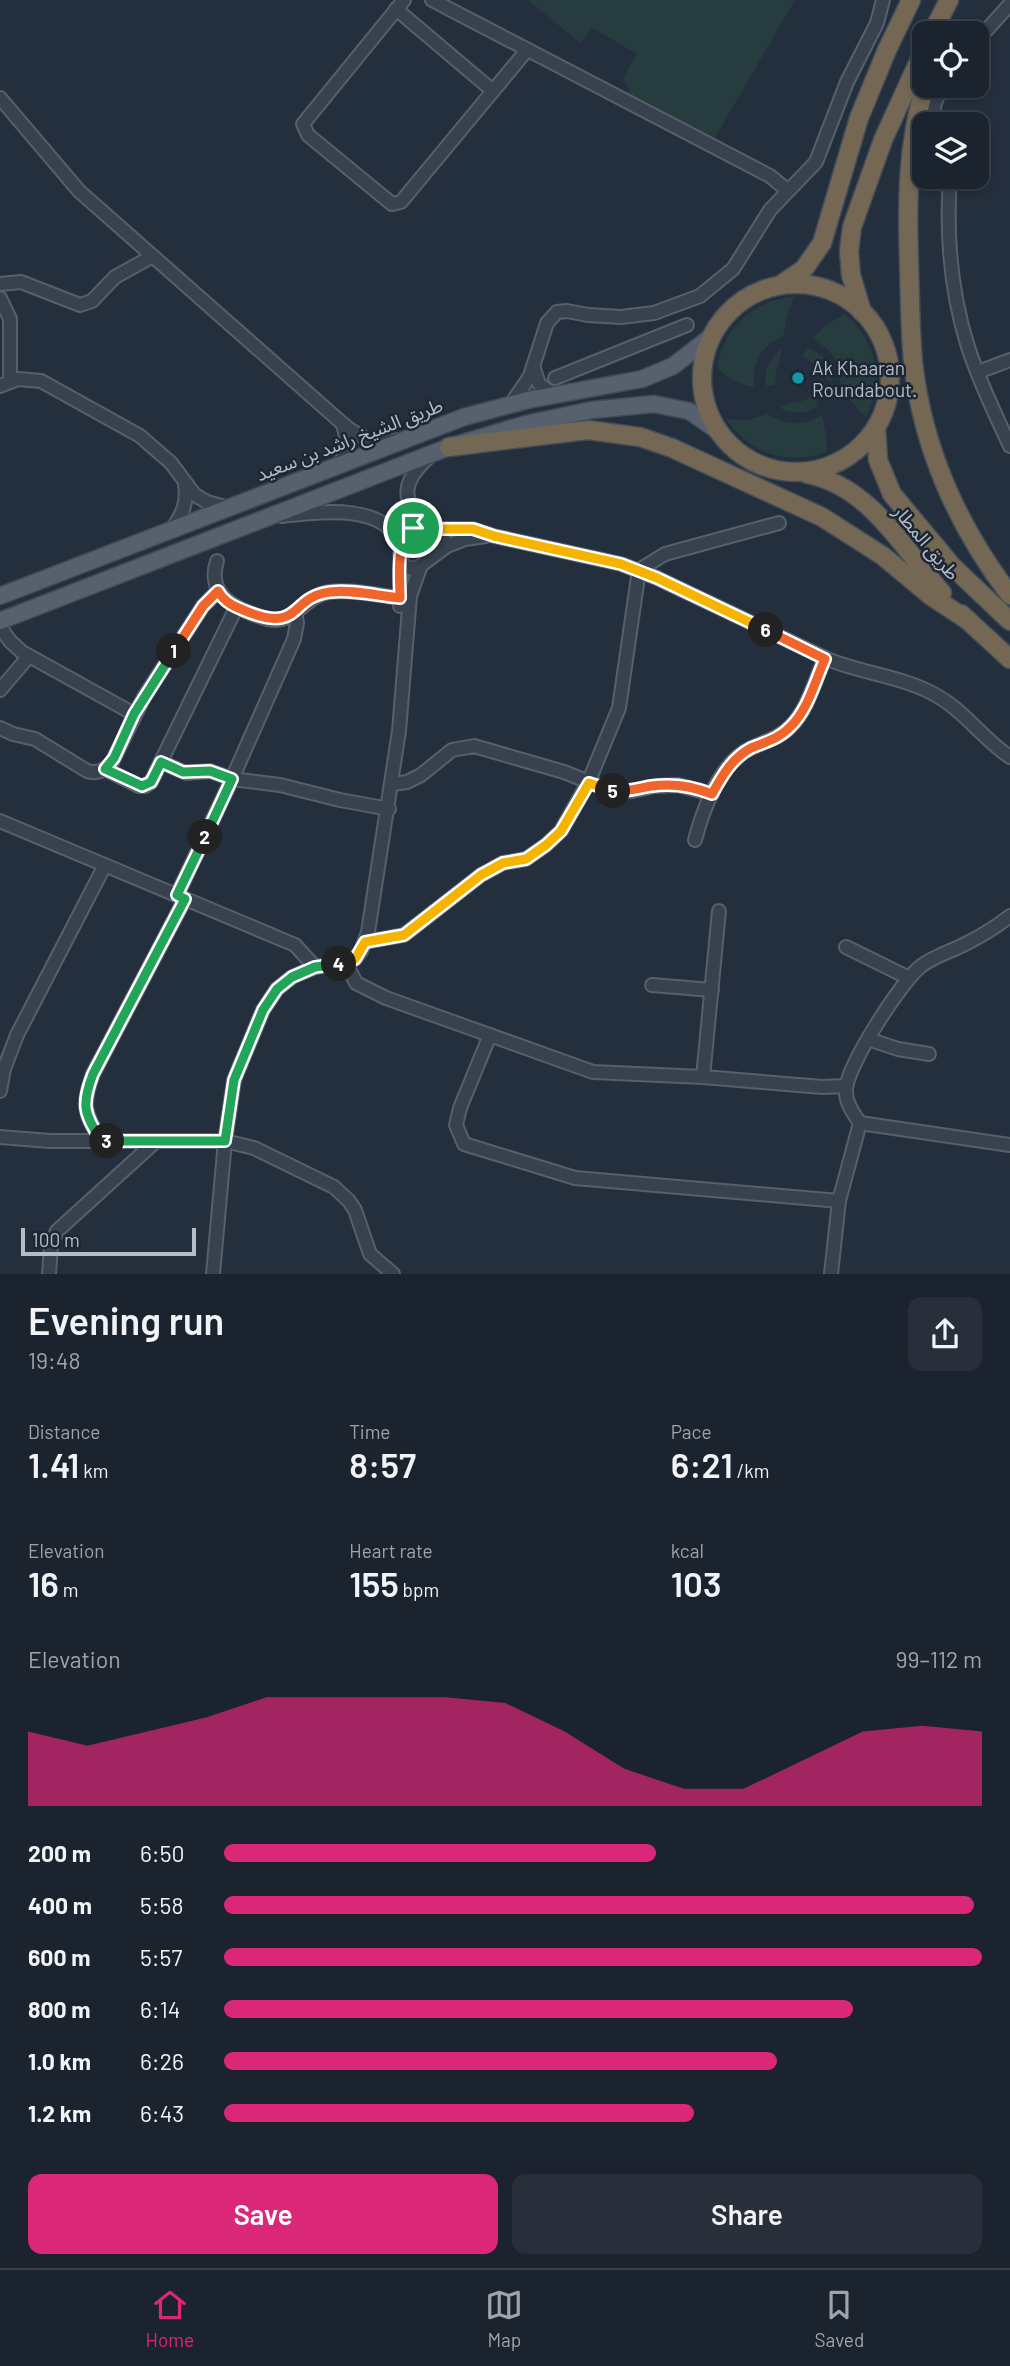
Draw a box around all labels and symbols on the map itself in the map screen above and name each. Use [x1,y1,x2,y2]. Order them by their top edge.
place label: Ak Khaaran Roundabout. [812,356,917,401]
marker: Ak Khaaran Roundabout. [790,370,806,386]
street label: طريق الشيخ راشد بن سعيد [252,393,447,489]
pin [383,498,443,558]
street label: طريق المطار [888,499,965,585]
pin: 6 [748,612,784,648]
pin: 1 [156,634,192,668]
pin: 5 [596,774,630,808]
pin: 2 [188,820,222,854]
pin: 4 [322,946,356,982]
pin: 3 [90,1124,124,1158]
scale bar [21,1225,196,1257]

